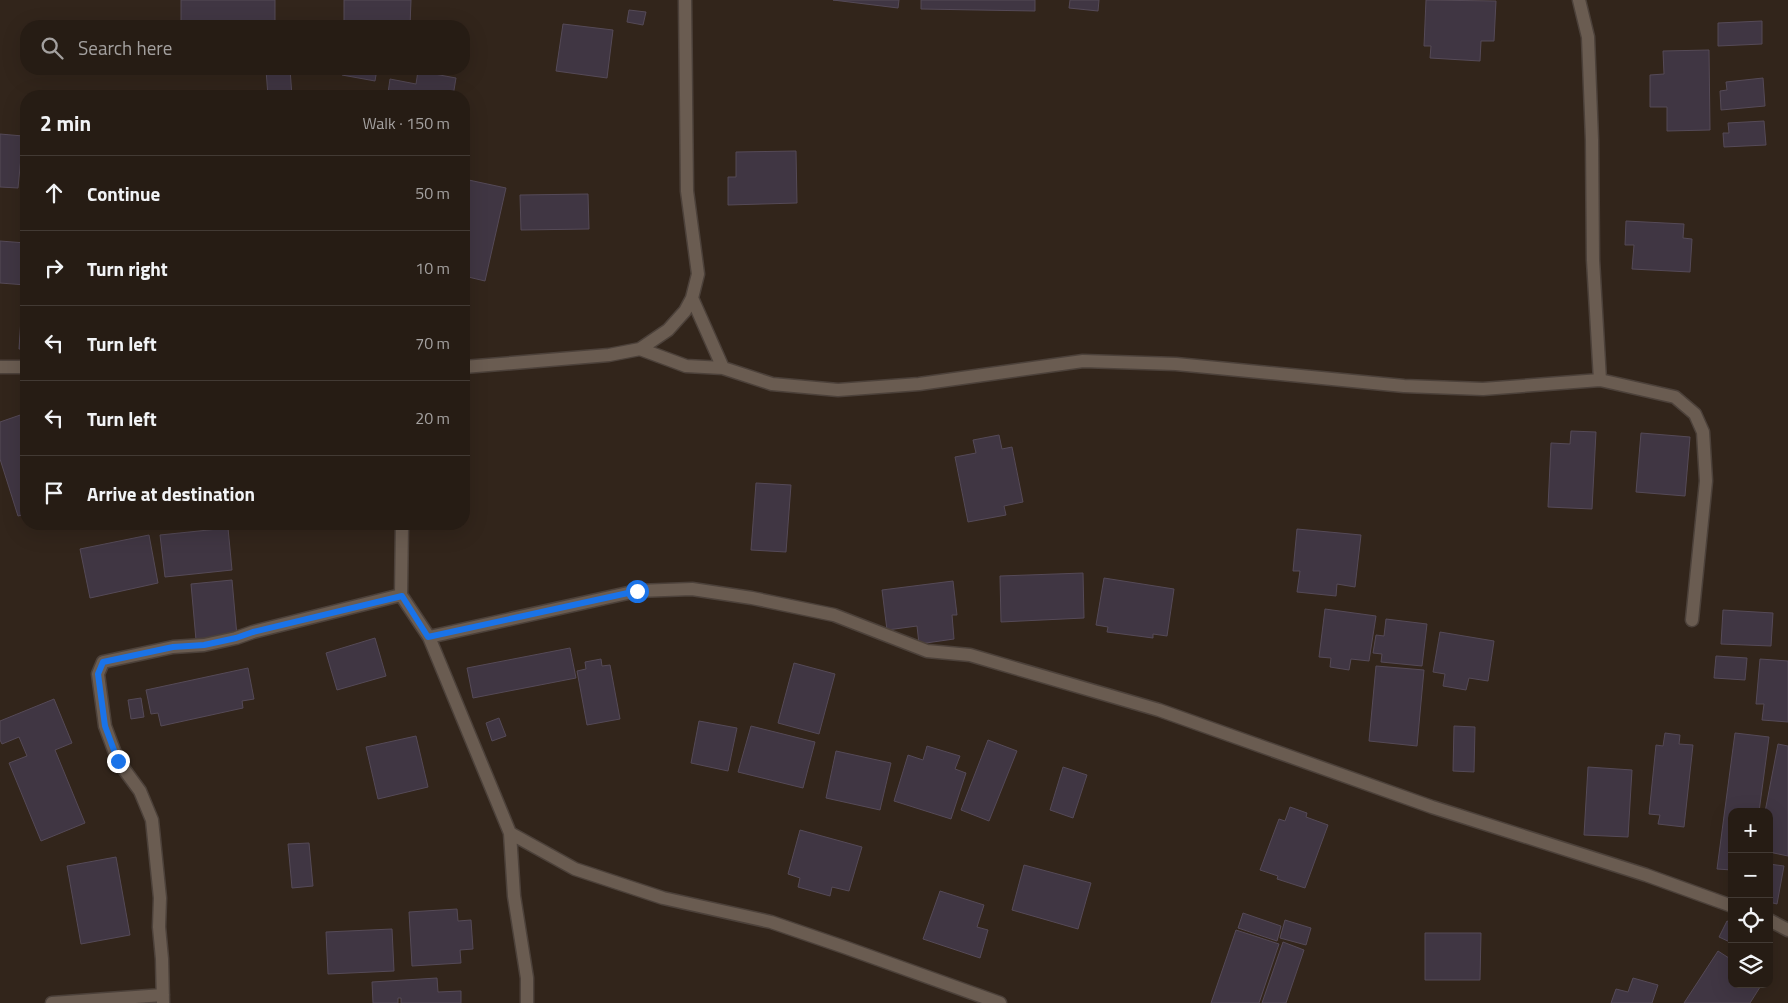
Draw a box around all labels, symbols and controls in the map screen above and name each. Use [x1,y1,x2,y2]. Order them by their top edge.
search box [20,20,470,75]
text: Search here [78,33,172,62]
icon: search [38,34,66,62]
text: 2 min [40,107,91,139]
text: Walk · 150 m [362,111,450,135]
icon: ahead [40,179,68,207]
text: Continue [87,179,160,208]
text: 50 m [415,181,450,205]
icon: right [40,254,68,282]
text: Turn right [87,254,168,283]
text: 10 m [415,256,450,280]
icon: left [40,329,68,357]
text: Turn left [87,329,157,358]
text: 70 m [415,331,450,355]
icon: left [40,404,68,432]
text: Turn left [87,404,157,433]
text: 20 m [415,406,450,430]
icon: arrive [40,479,68,507]
text: Arrive at destination [87,479,255,508]
route start [626,580,649,603]
route end [107,750,130,773]
map controls [1728,808,1773,988]
button: + [1728,808,1773,853]
button: − [1728,853,1773,898]
button: locate [1728,898,1773,943]
button: layers [1728,943,1773,988]

